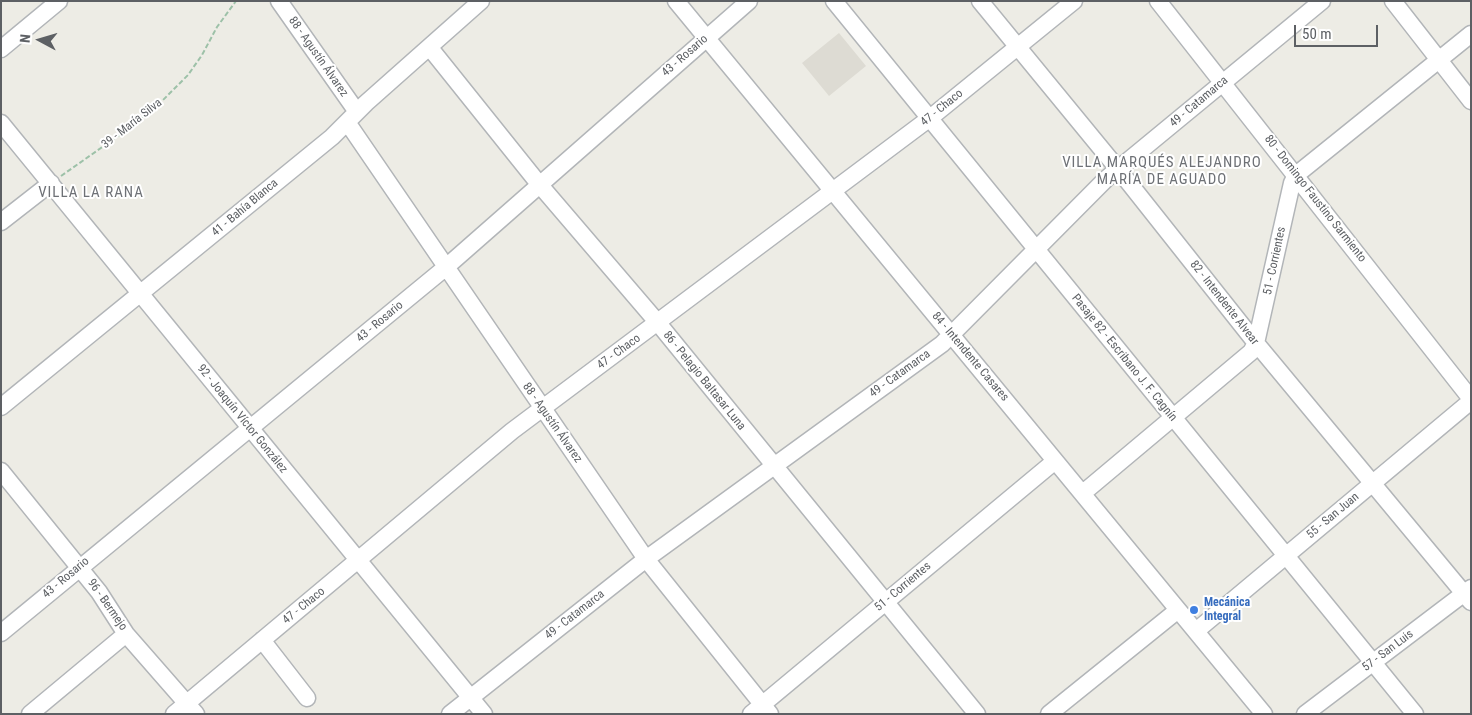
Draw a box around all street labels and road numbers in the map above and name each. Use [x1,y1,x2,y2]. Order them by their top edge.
street label: 88 - Agustín Álvarez [285,14,351,100]
street label: 43 - Rosario [659,32,711,80]
street label: 49 - Catamarca [1167,73,1231,131]
street label: 47 - Chaco [918,87,966,129]
street label: 39 - María Silva [99,96,165,152]
street label: 80 - Domingo Faustino Sarmiento [1261,133,1369,265]
street label: 41 - Bahía Blanca [209,176,281,240]
street label: 51 - Corrientes [1261,226,1289,296]
street label: 82 - Intendente Alvear [1187,258,1261,348]
street label: Pasaje 82 - Escribano J. F. Cagnín [1068,291,1180,425]
street label: 43 - Rosario [354,298,406,346]
street label: 84 - Intendente Casares [929,310,1011,404]
street label: 86 - Pelagio Baltasar Luna [660,329,748,433]
street label: 47 - Chaco [594,331,644,373]
street label: 49 - Catamarca [867,347,933,401]
street label: 92 - Joaquín Víctor González [194,362,290,476]
street label: 88 - Agustín Álvarez [519,380,585,466]
street label: 55 - San Juan [1304,490,1362,542]
street label: 43 - Rosario [40,554,92,602]
street label: 51 - Corrientes [872,559,934,615]
street label: 96 - Bermejo [84,576,130,634]
street label: 47 - Chaco [280,585,328,627]
street label: 49 - Catamarca [542,587,608,643]
street label: 57 - San Luis [1360,627,1416,675]

